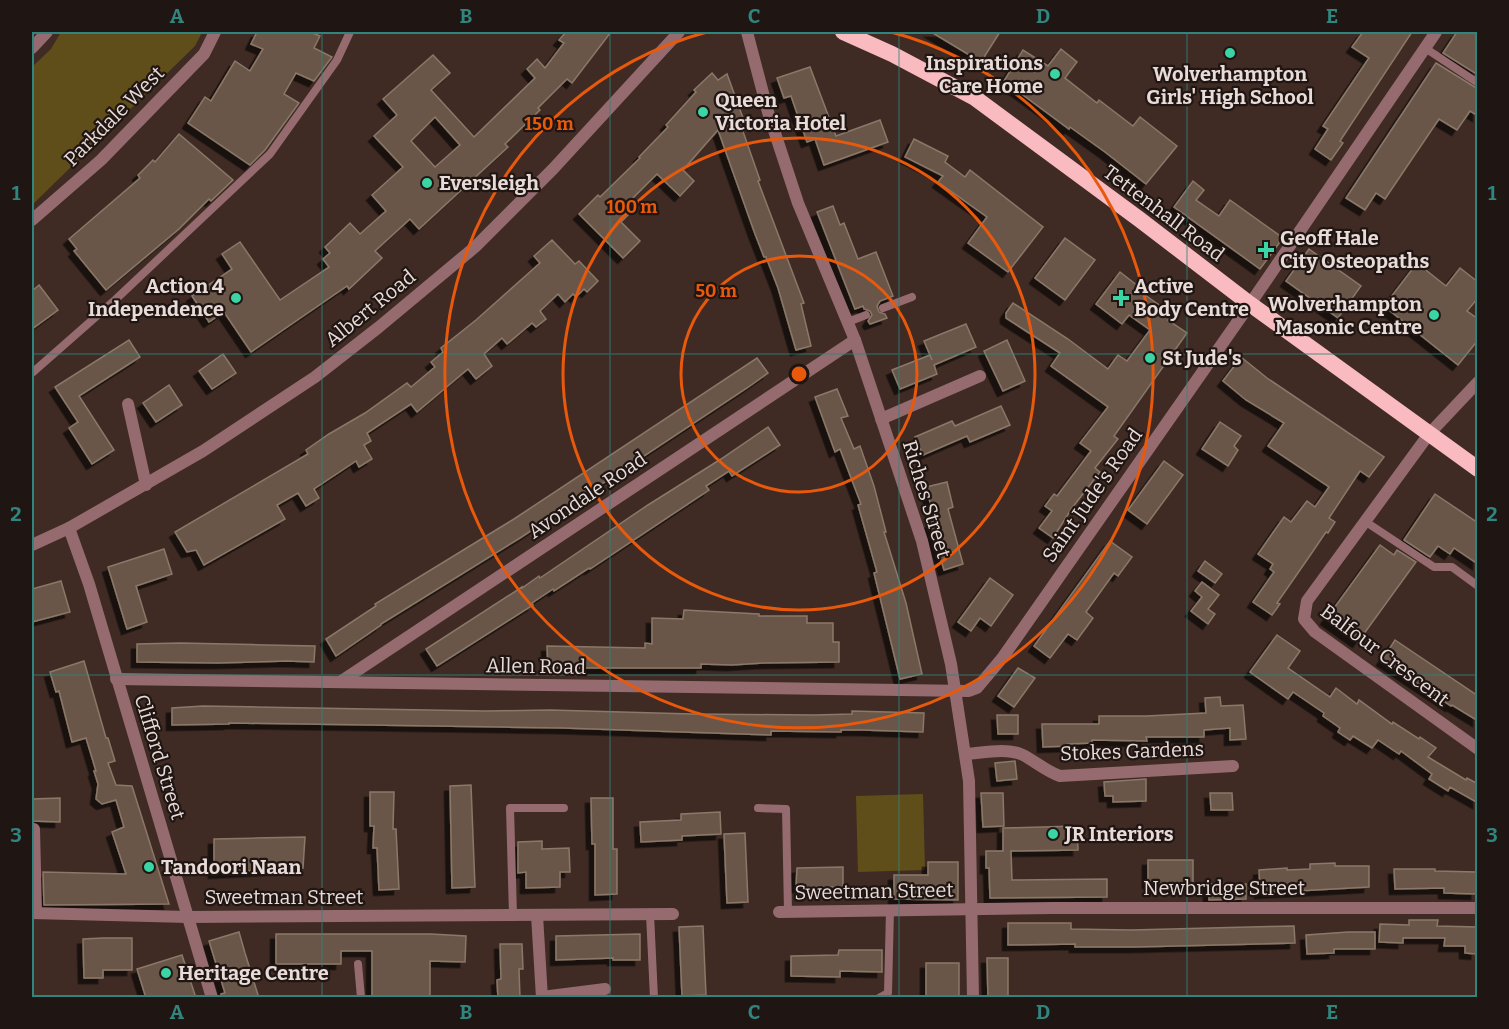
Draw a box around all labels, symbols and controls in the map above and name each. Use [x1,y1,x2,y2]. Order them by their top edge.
text: A [170,4,185,28]
text: B [460,4,473,28]
text: C [748,4,760,28]
text: D [1036,4,1050,28]
text: E [1326,4,1338,28]
marker: Wolverhampton Girls' High School [1223,46,1237,60]
place label: Inspirations Care Home [926,51,1043,98]
street label: Parkdale West [59,61,169,171]
place label: Wolverhampton Girls' High School [1146,62,1314,109]
marker: Inspirations Care Home [1048,67,1062,81]
place label: Queen Victoria Hotel [715,88,846,135]
marker: Queen Victoria Hotel [696,105,710,119]
text: 150 m [524,113,574,135]
street label: Tettenhall Road [1099,160,1229,266]
place label: Eversleigh [439,171,539,195]
marker: Eversleigh [420,176,434,190]
text: 1 [12,181,21,205]
text: 1 [1488,181,1497,205]
text: 100 m [606,196,658,218]
place label: Geoff Hale City Osteopaths [1280,226,1429,273]
marker: Geoff Hale City Osteopaths [1257,241,1275,259]
street label: Albert Road [320,264,420,352]
place label: Action 4 Independence [88,274,224,321]
place label: Active Body Centre [1134,274,1249,321]
text: 50 m [695,280,737,302]
marker: Active Body Centre [1112,289,1130,307]
marker: Action 4 Independence [229,291,243,305]
place label: Wolverhampton Masonic Centre [1268,292,1422,339]
marker: Wolverhampton Masonic Centre [1427,308,1441,322]
place label: St Jude's [1162,346,1242,370]
marker: St Jude's [1143,351,1157,365]
centre of rings [789,364,809,384]
street label: Saint Jude's Road [1037,423,1147,567]
street label: Riches Street [898,437,956,561]
street label: Avondale Road [523,446,651,543]
text: 2 [10,502,22,526]
text: 2 [1486,502,1498,526]
street label: Balfour Crescent [1316,599,1454,711]
street label: Allen Road [486,653,586,679]
street label: Clifford Street [130,692,190,822]
street label: Stokes Gardens [1060,736,1204,766]
place label: JR Interiors [1064,822,1174,846]
text: 3 [10,823,22,847]
text: 3 [1486,823,1498,847]
marker: JR Interiors [1046,827,1060,841]
place label: Tandoori Naan [161,855,302,879]
marker: Tandoori Naan [142,860,156,874]
street label: Newbridge Street [1143,876,1305,900]
street label: Sweetman Street [794,878,954,904]
street label: Sweetman Street [204,885,364,909]
place label: Heritage Centre [178,961,329,985]
marker: Heritage Centre [159,966,173,980]
text: A [170,1000,185,1024]
text: B [460,1000,473,1024]
text: C [748,1000,760,1024]
text: D [1036,1000,1050,1024]
text: E [1326,1000,1338,1024]

